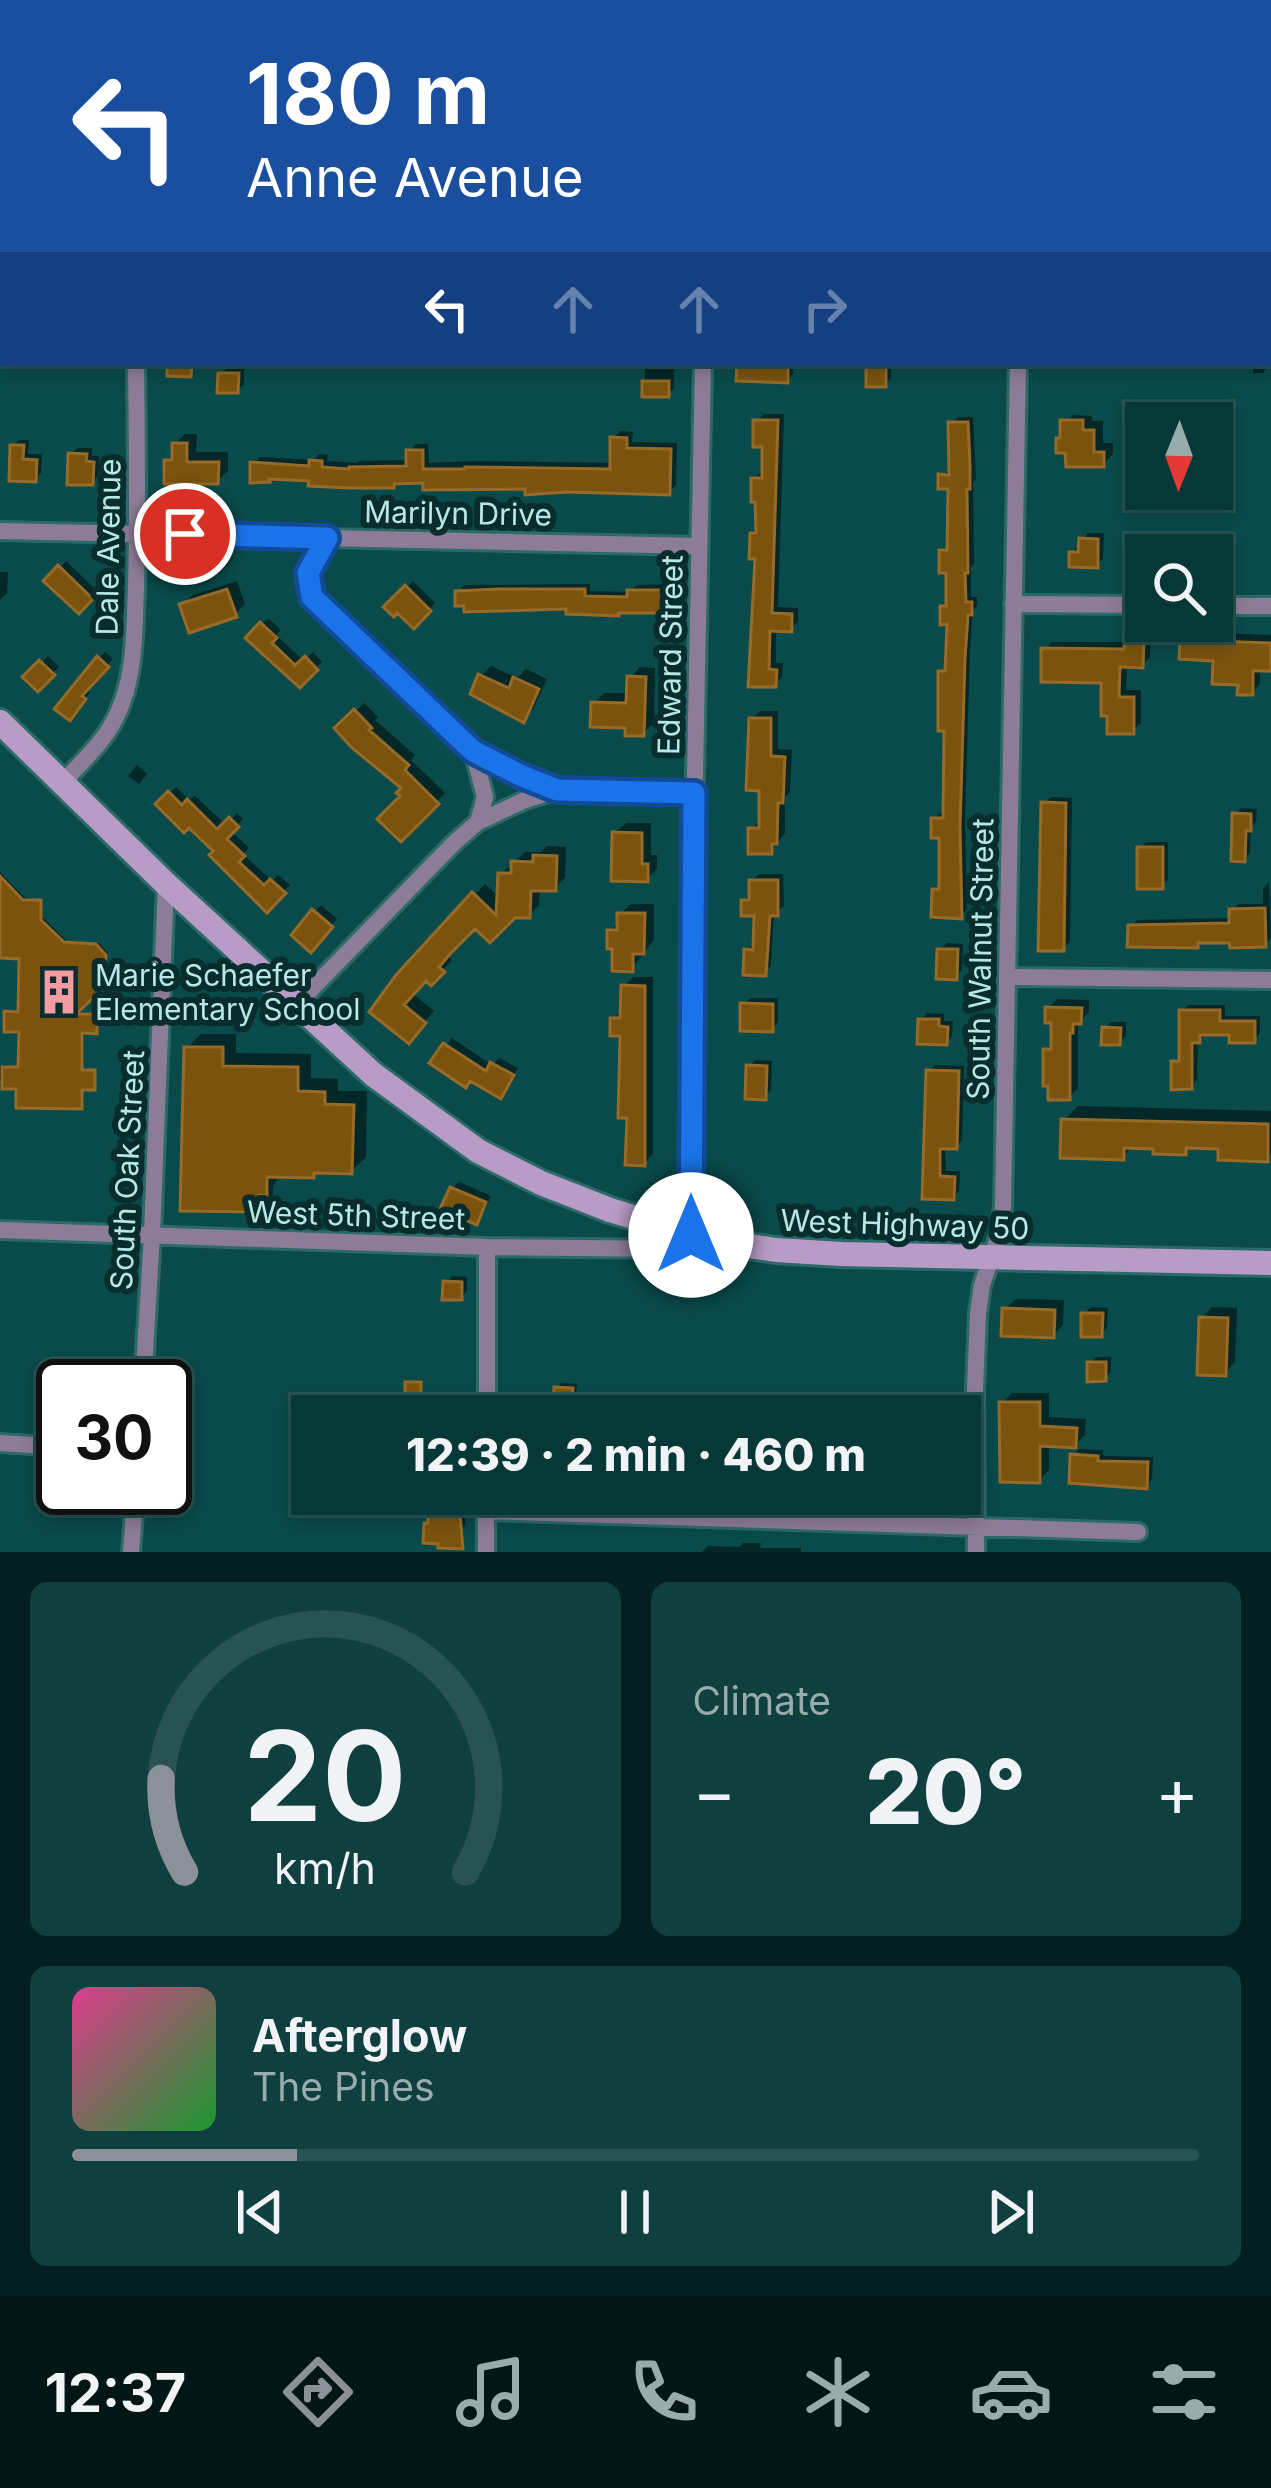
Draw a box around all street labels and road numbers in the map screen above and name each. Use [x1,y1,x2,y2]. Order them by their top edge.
street label: Dale Avenue [88,458,128,636]
street label: Marilyn Drive [364,493,552,533]
street label: Edward Street [650,554,690,755]
street label: South Walnut Street [960,818,1000,1100]
street label: South Oak Street [103,1049,151,1291]
street label: West 5th Street [246,1193,466,1237]
street label: West Highway 50 [780,1202,1030,1246]

